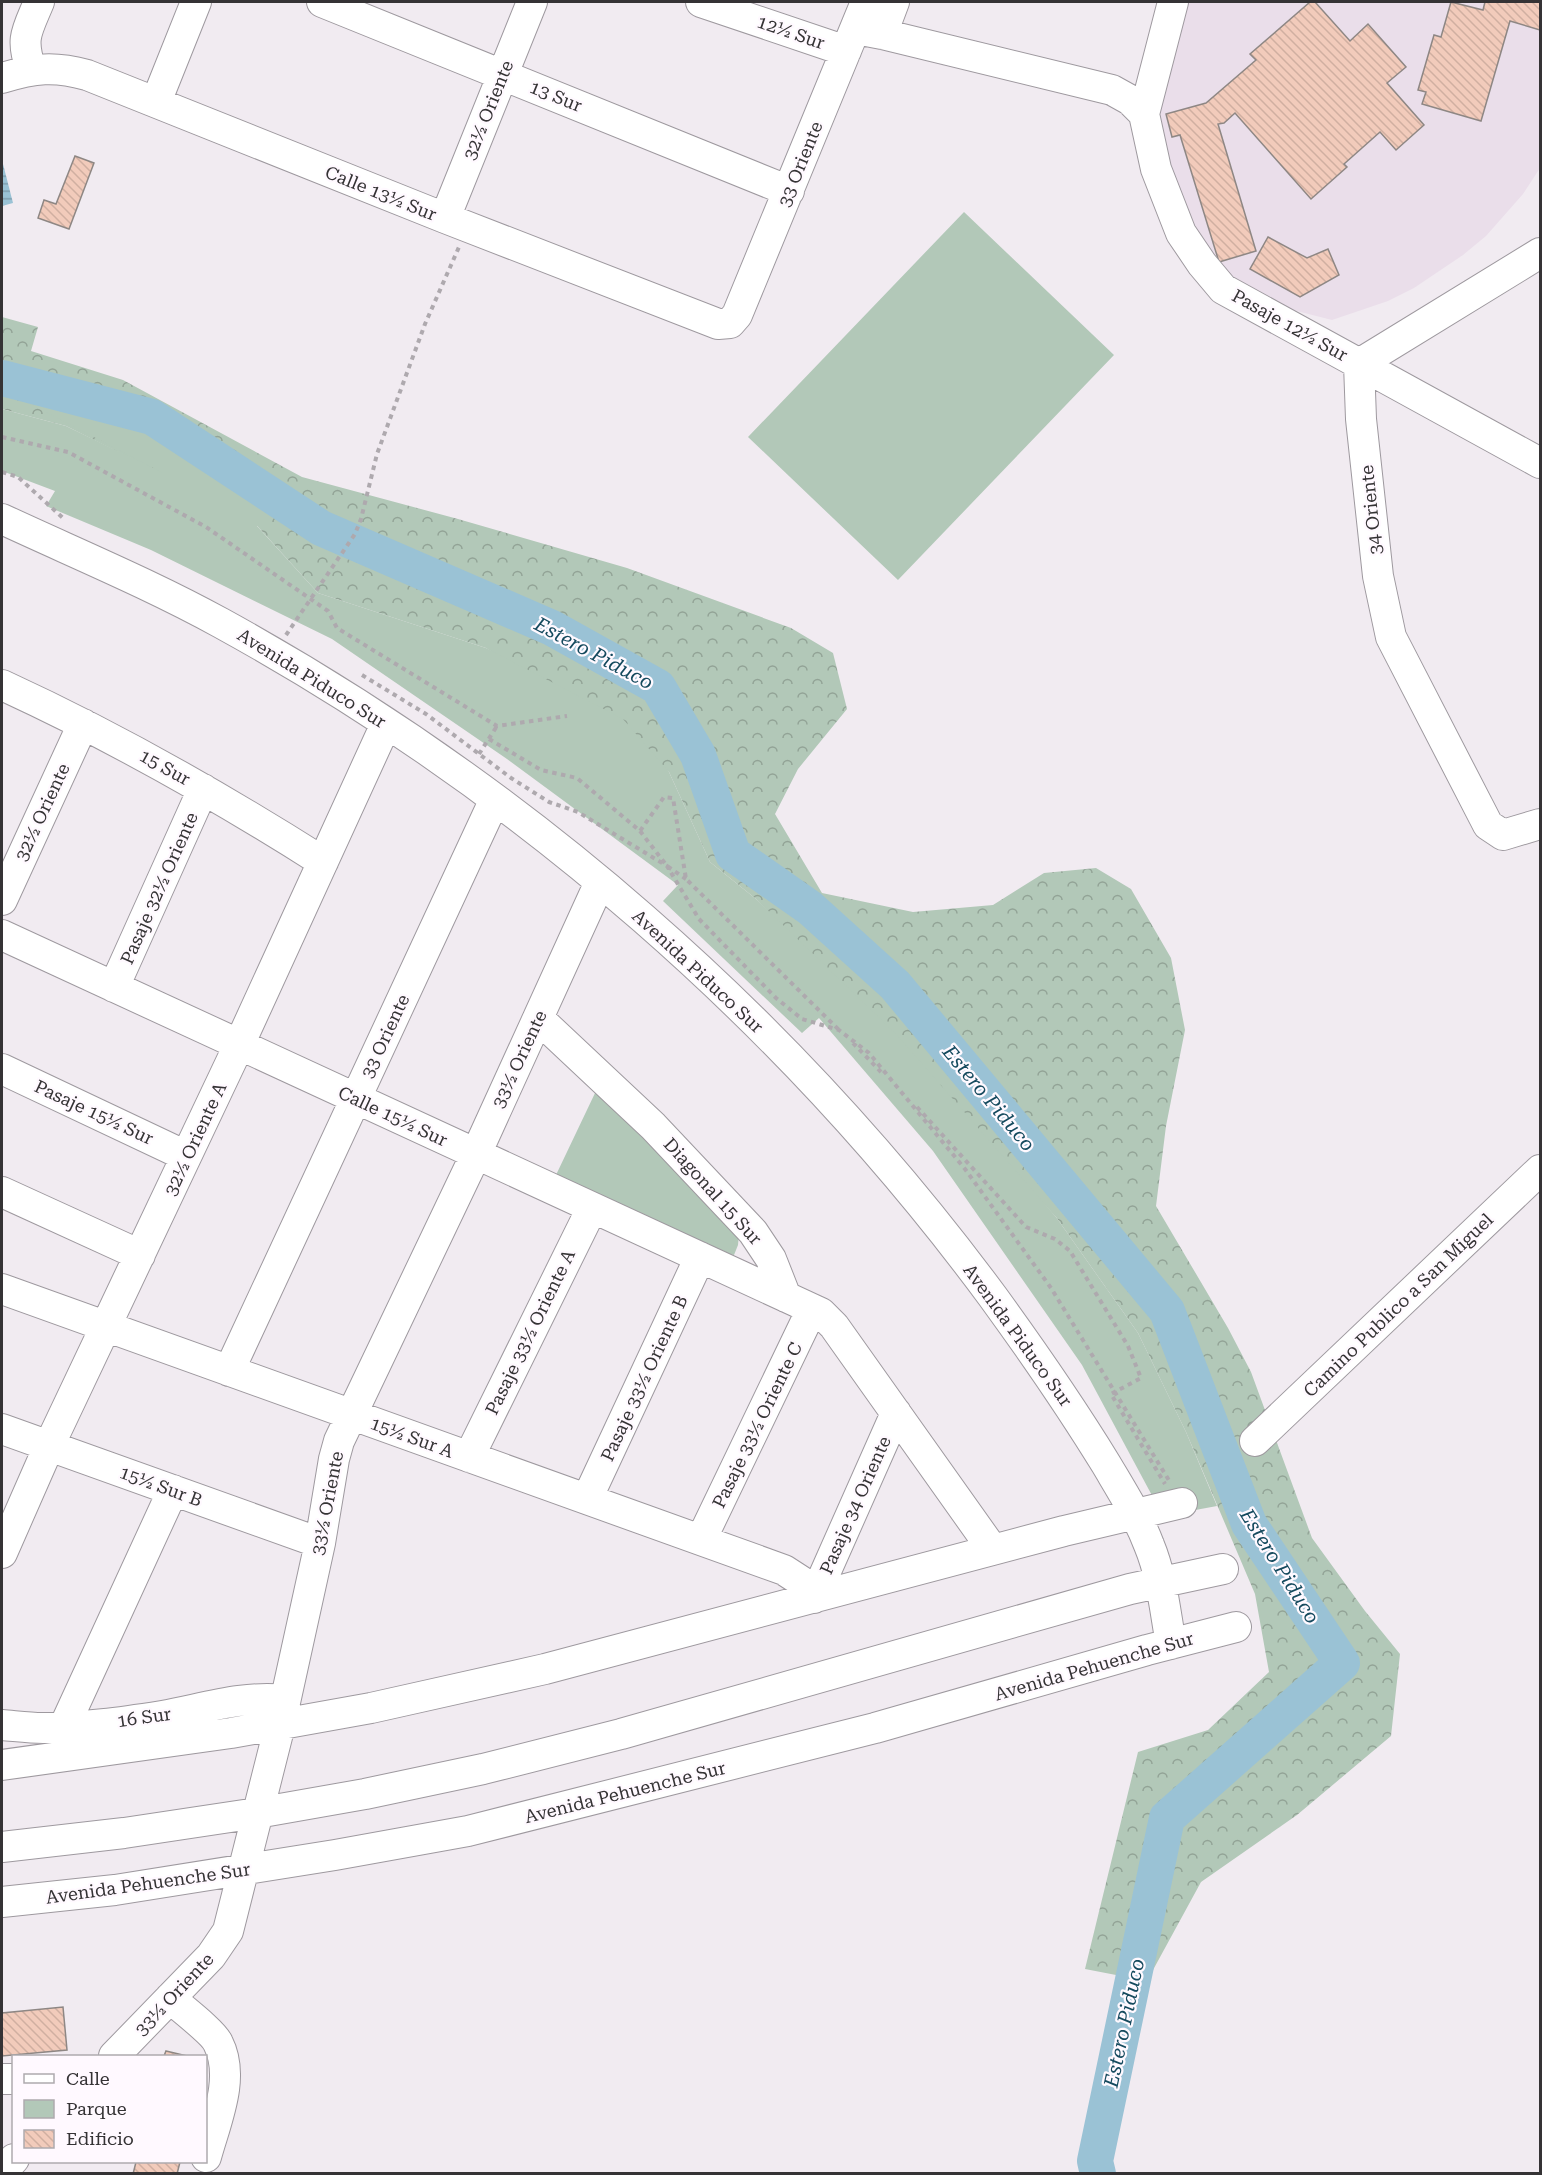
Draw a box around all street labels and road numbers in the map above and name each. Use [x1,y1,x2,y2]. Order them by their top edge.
street label: 12½ Sur [755,11,827,53]
street label: 32½ Oriente [459,57,518,163]
street label: 13 Sur [527,76,585,116]
street label: 33 Oriente [773,118,827,210]
street label: Calle 13½ Sur [322,161,440,225]
street label: Pasaje 12½ Sur [1229,285,1351,365]
street label: 34 Oriente [1356,464,1386,556]
street label: Avenida Piduco Sur [234,624,390,732]
street label: 15 Sur [136,745,194,789]
street label: 32½ Oriente [10,760,74,864]
street label: Pasaje 32½ Oriente [116,809,202,967]
street label: Avenida Piduco Sur [628,905,768,1037]
street label: 33 Oriente [356,991,414,1081]
street label: 33½ Oriente [487,1007,551,1111]
street label: Pasaje 15½ Sur [31,1075,157,1149]
street label: 32½ Oriente A [160,1079,231,1199]
street label: Calle 15½ Sur [335,1082,451,1150]
street label: Diagonal 15 Sur [660,1133,766,1249]
street label: Camino Publico a San Miguel [1299,1209,1497,1401]
street label: Pasaje 33½ Oriente A [481,1246,579,1418]
street label: Avenida Piduco Sur [959,1260,1077,1410]
street label: Pasaje 33½ Oriente B [596,1292,692,1464]
street label: Pasaje 33½ Oriente C [708,1339,806,1511]
street label: 15½ Sur A [368,1412,457,1462]
street label: Pasaje 34 Oriente [815,1433,895,1577]
street label: 33½ Oriente [307,1449,347,1557]
street label: 15½ Sur B [117,1461,205,1511]
street label: Avenida Pehuenche Sur [992,1627,1196,1705]
street label: 16 Sur [116,1703,172,1731]
street label: Avenida Pehuenche Sur [522,1757,728,1827]
street label: Avenida Pehuenche Sur [44,1858,252,1908]
street label: 33½ Oriente [130,1948,218,2040]

